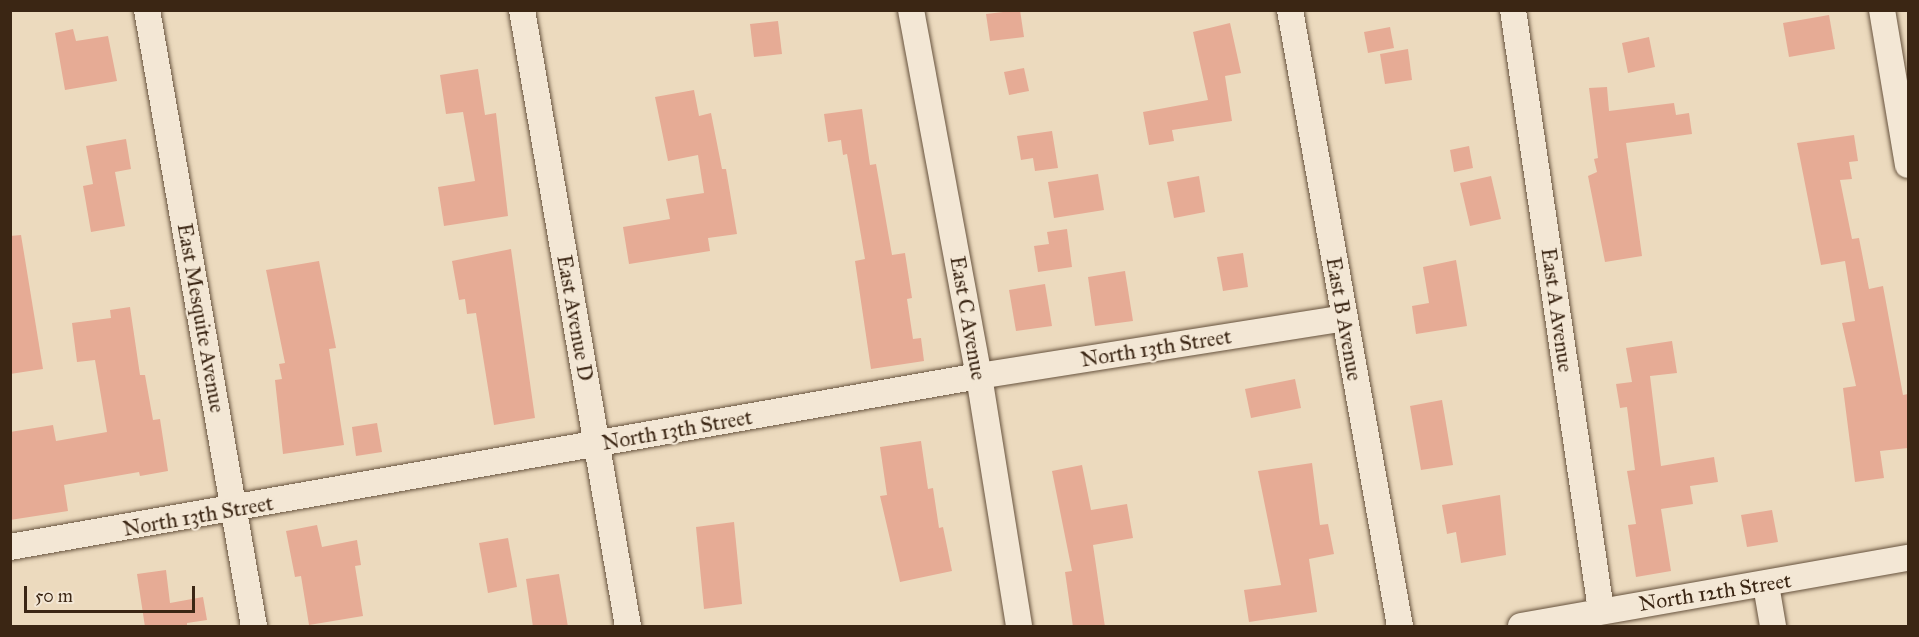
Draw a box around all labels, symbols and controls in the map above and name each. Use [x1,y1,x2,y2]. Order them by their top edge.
street label: East Mesquite Avenue [172,221,230,415]
street label: East A Avenue [1536,246,1578,374]
street label: East Avenue D [552,253,598,383]
street label: East C Avenue [945,254,991,382]
street label: East B Avenue [1321,255,1367,383]
street label: North 13th Street [1079,324,1233,372]
street label: North 13th Street [600,404,754,456]
street label: North 13th Street [121,490,275,542]
street label: North 12th Street [1637,568,1793,616]
scale bar [27,574,198,612]
text: 50 m [35,585,73,607]

